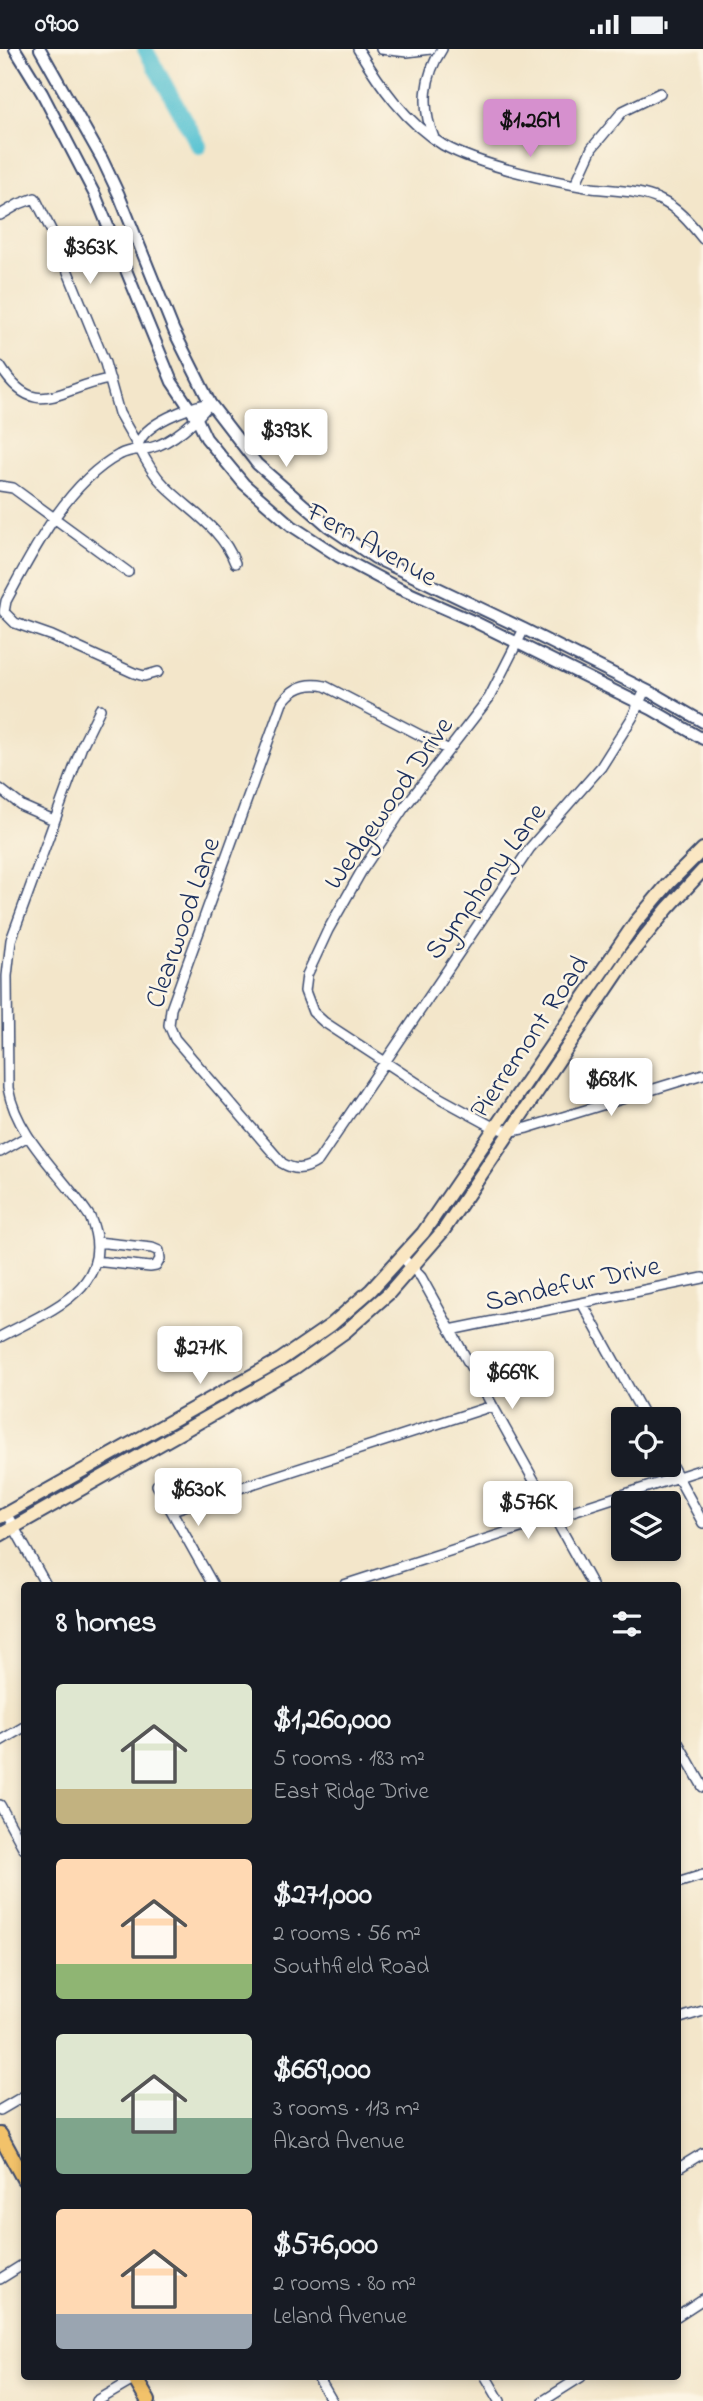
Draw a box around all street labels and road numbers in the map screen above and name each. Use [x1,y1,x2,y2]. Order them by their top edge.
street label: Fern Avenue [298,493,445,599]
street label: Wedgewood Drive [315,709,465,899]
street label: Symphony Lane [416,795,558,969]
street label: Clearwood Lane [136,832,233,1014]
street label: Pierremont Road [461,948,601,1128]
street label: Sandefur Drive [481,1247,665,1324]

